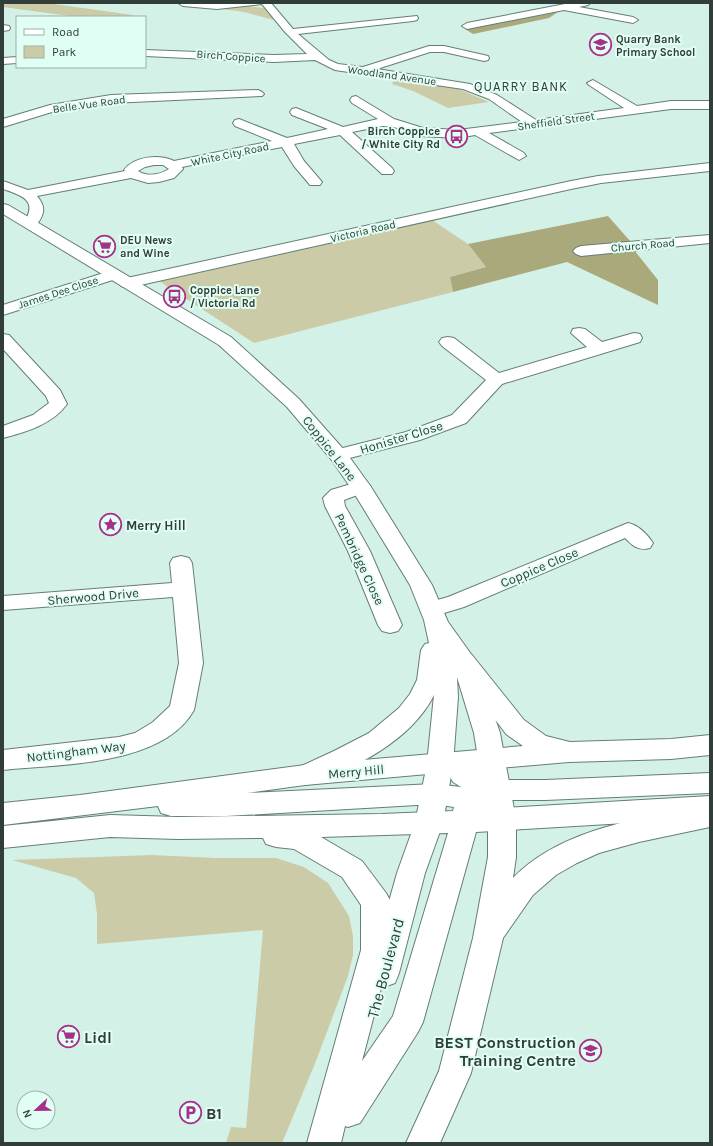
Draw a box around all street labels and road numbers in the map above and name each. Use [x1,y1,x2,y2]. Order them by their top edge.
street label: Birch Coppice [196,48,266,65]
street label: Woodland Avenue [347,63,437,88]
street label: Belle Vue Road [52,93,126,116]
street label: Sheffield Street [517,110,596,133]
street label: White City Road [190,140,270,169]
street label: Victoria Road [329,218,397,245]
street label: Church Road [610,236,676,255]
street label: James Dee Close [17,273,100,312]
street label: Coppice Lane [300,413,360,484]
street label: Honister Close [358,418,445,457]
street label: Pembridge Close [332,511,387,608]
street label: Coppice Close [498,544,581,591]
street label: Sherwood Drive [47,585,140,608]
street label: Nottingham Way [26,738,126,765]
street label: Merry Hill [327,762,385,781]
street label: The Boulevard [363,916,408,1020]

